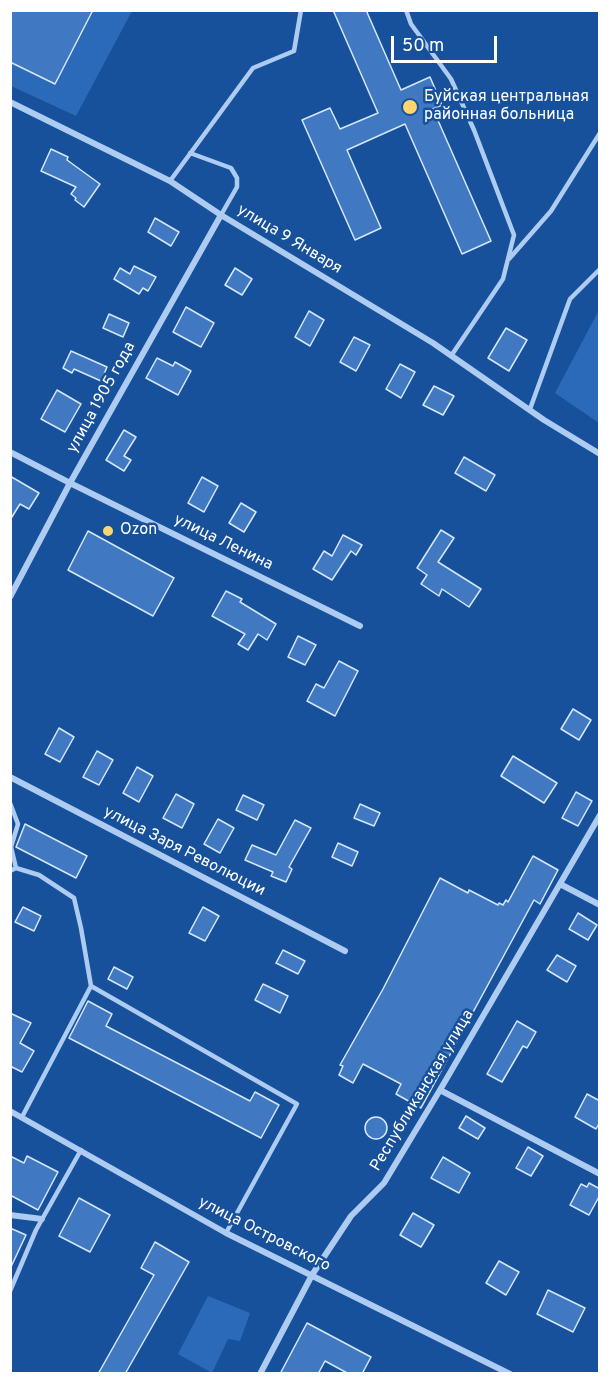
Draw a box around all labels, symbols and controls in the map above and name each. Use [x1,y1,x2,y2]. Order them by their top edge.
scale bar [394,24,500,62]
text: 50 m [402,35,444,58]
place label: Буйская центральная районная больница [424,88,589,126]
marker: Буйская центральная районная больница [401,98,419,116]
street label: улица 9 Января [233,201,345,279]
street label: улица 1905 года [64,339,140,457]
street label: улица Ленина [170,511,276,575]
place label: Ozon [120,521,157,541]
marker: Ozon [101,524,115,538]
street label: улица Заря Революции [100,803,268,901]
street label: Республиканская улица [367,1007,479,1175]
street label: улица Островского [195,1193,333,1277]

